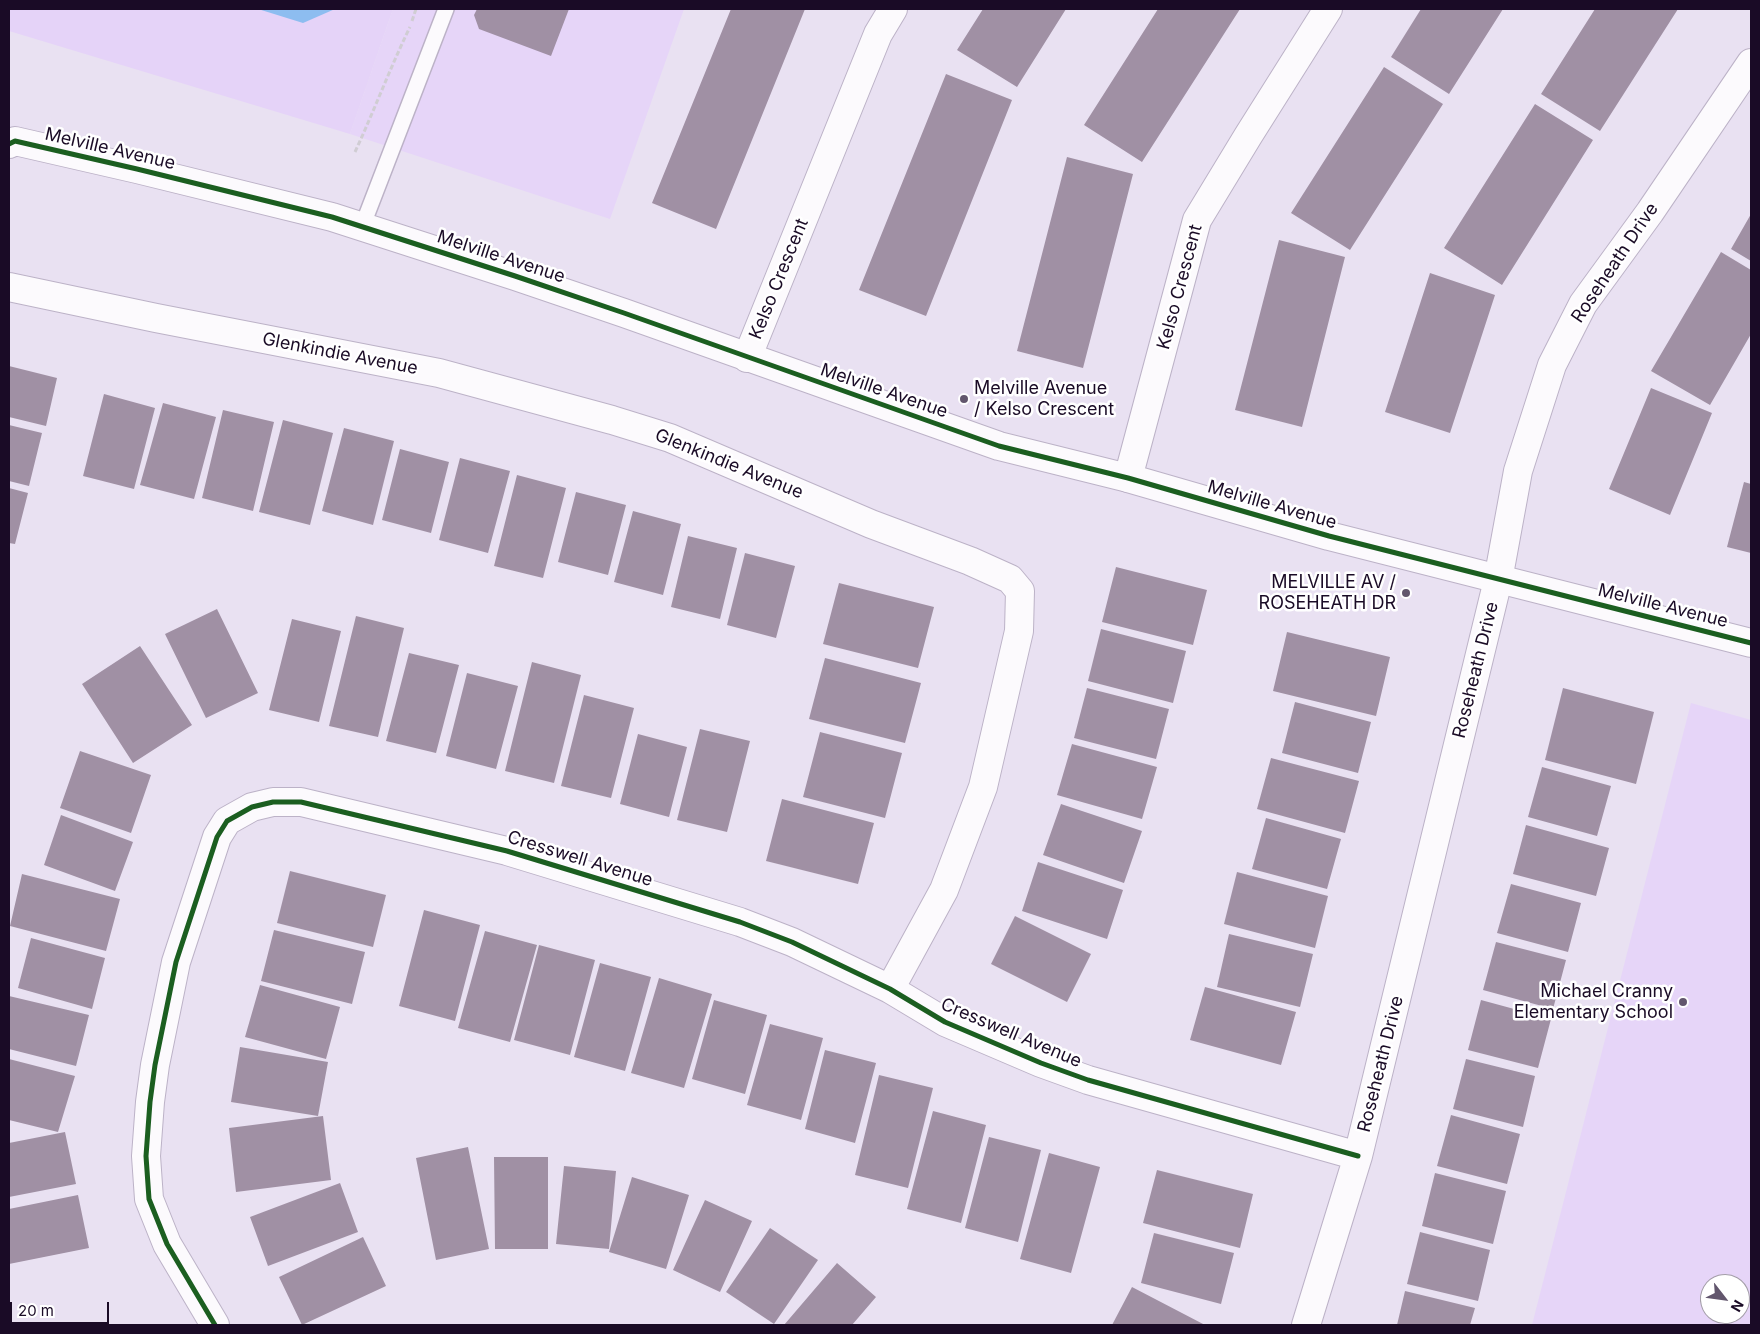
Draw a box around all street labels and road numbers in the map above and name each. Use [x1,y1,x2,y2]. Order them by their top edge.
street label: Melville Avenue [43,123,177,175]
street label: Roseheath Drive [1567,199,1663,327]
street label: Kelso Crescent [745,215,813,343]
street label: Kelso Crescent [1153,222,1207,352]
street label: Melville Avenue [434,226,568,288]
street label: Glenkindie Avenue [260,328,420,380]
street label: Melville Avenue [818,359,950,423]
street label: Glenkindie Avenue [652,424,806,504]
street label: Melville Avenue [1205,476,1339,534]
street label: Melville Avenue [1596,579,1730,633]
street label: Roseheath Drive [1449,600,1503,740]
street label: Cresswell Avenue [505,827,655,891]
street label: Cresswell Avenue [937,994,1085,1072]
street label: Roseheath Drive [1354,994,1408,1134]

